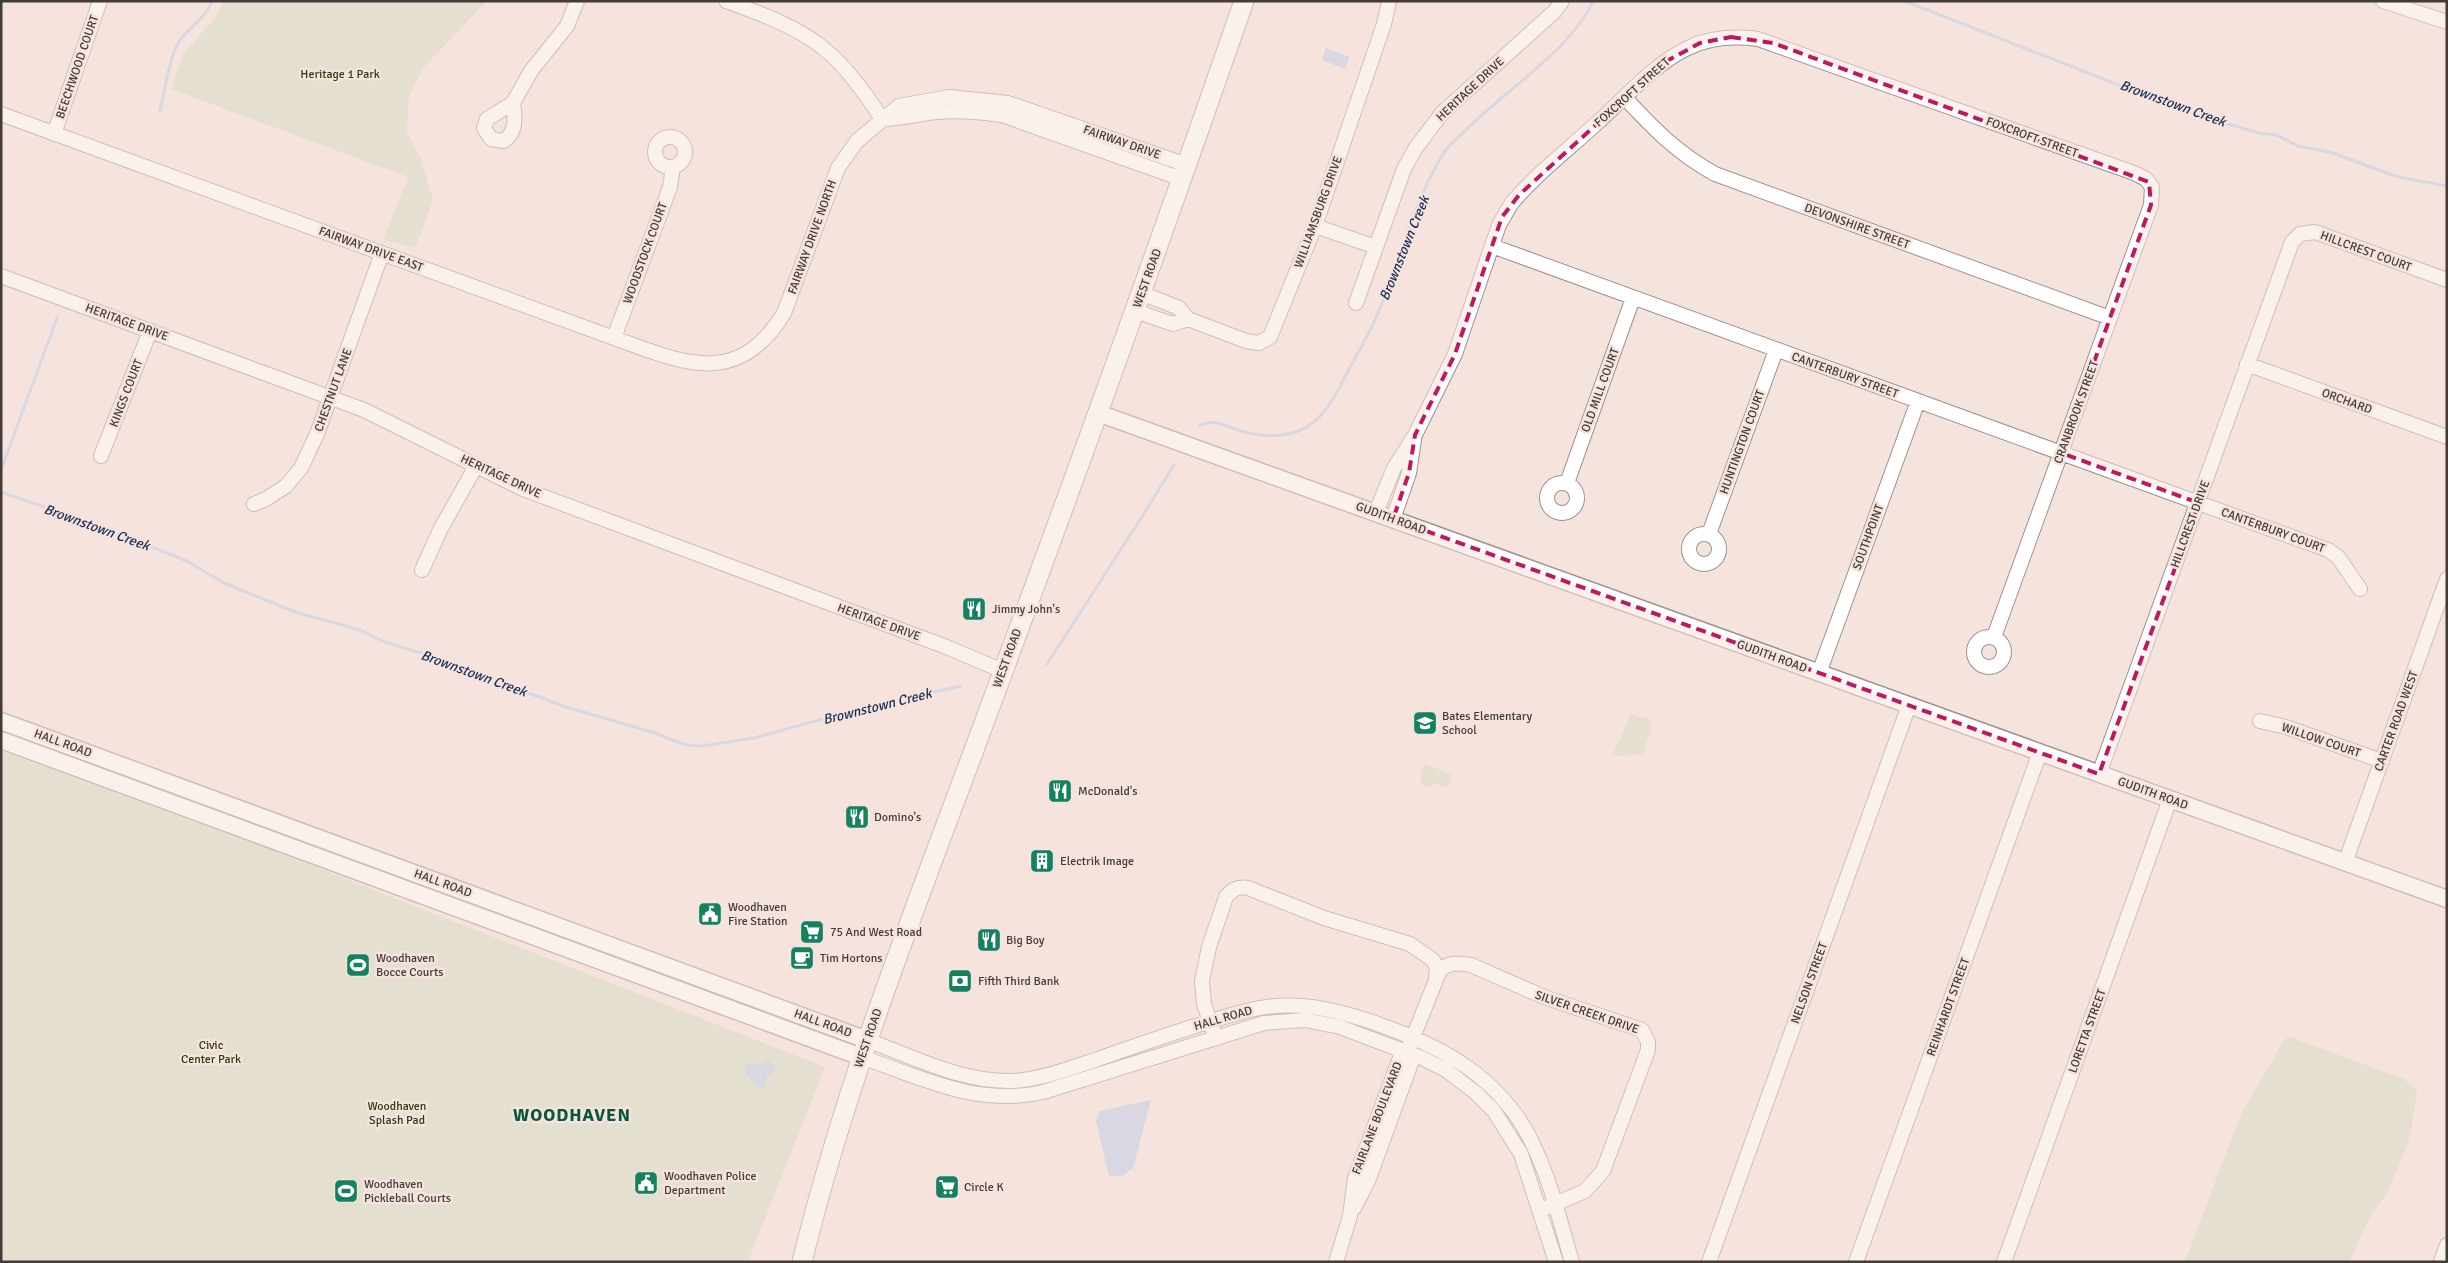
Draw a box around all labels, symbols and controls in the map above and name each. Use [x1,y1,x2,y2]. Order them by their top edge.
street label: BEECHWOOD COURT [53,13,102,121]
street label: HERITAGE DRIVE [1433,54,1508,125]
street label: FOXCROFT STREET [1591,54,1673,130]
park label: Heritage 1 Park [300,67,380,82]
water label: Brownstown Creek [2118,76,2230,131]
street label: FOXCROFT STREET [1984,114,2080,161]
street label: FAIRWAY DRIVE [1081,122,1163,163]
street label: WILLIAMSBURG DRIVE [1291,154,1346,270]
street label: FAIRWAY DRIVE NORTH [785,178,840,296]
water label: Brownstown Creek [1376,192,1434,303]
street label: WOODSTOCK COURT [620,200,671,306]
street label: DEVONSHIRE STREET [1802,200,1912,253]
street label: FAIRWAY DRIVE EAST [317,224,425,275]
street label: HILLCREST COURT [2318,228,2414,275]
street label: WEST ROAD [1130,246,1165,310]
street label: HERITAGE DRIVE [83,300,171,345]
street label: CHESTNUT LANE [311,346,356,434]
street label: OLD MILL COURT [1578,346,1623,434]
street label: CANTERBURY STREET [1789,349,1900,402]
street label: KINGS COURT [107,357,146,429]
street label: CRANBROOK STREET [2051,358,2102,466]
street label: ORCHARD [2320,385,2374,418]
street label: HUNTINGTON COURT [1717,388,1768,496]
street label: HERITAGE DRIVE [458,451,544,502]
street label: HILLCREST DRIVE [2168,478,2213,570]
street label: GUDITH ROAD [1354,499,1428,538]
water label: Brownstown Creek [42,500,154,555]
street label: SOUTHPOINT [1850,502,1887,572]
street label: CANTERBURY COURT [2219,505,2327,556]
restaurant icon: Jimmy John's [961,596,987,622]
street label: HERITAGE DRIVE [835,600,923,645]
place label: Jimmy John's [992,602,1060,617]
street label: WEST ROAD [990,626,1025,690]
street label: GUDITH ROAD [1735,637,1809,676]
water label: Brownstown Creek [419,646,531,701]
street label: CARTER ROAD WEST [2371,669,2422,774]
water label: Brownstown Creek [821,684,935,728]
place label: Bates Elementary School [1442,709,1533,738]
school or university icon: Bates Elementary School [1412,710,1438,736]
street label: WILLOW COURT [2279,720,2362,761]
street label: HALL ROAD [32,726,94,761]
street label: GUDITH ROAD [2116,774,2190,813]
restaurant icon: McDonald's [1047,778,1073,804]
place label: McDonald's [1078,784,1138,799]
restaurant icon: Domino's [844,804,870,830]
place label: Domino's [874,810,921,825]
building icon: Electrik Image [1029,848,1055,874]
place label: Electrik Image [1060,854,1134,869]
street label: HALL ROAD [412,866,474,901]
place label: Woodhaven Fire Station [728,900,788,929]
public building icon: Woodhaven Fire Station [697,901,723,927]
supermarket icon: 75 And West Road [799,919,825,945]
place label: 75 And West Road [830,925,922,940]
restaurant icon: Big Boy [976,927,1002,953]
place label: Big Boy [1006,933,1045,948]
street label: NELSON STREET [1788,940,1831,1026]
cafe icon: Tim Hortons [789,945,815,971]
place label: Woodhaven Bocce Courts [376,951,443,980]
place label: Tim Hortons [820,951,883,966]
sports icon: Woodhaven Bocce Courts [345,952,371,978]
street label: REINHARDT STREET [1924,956,1973,1058]
bank icon: Fifth Third Bank [947,968,973,994]
place label: Fifth Third Bank [978,974,1059,989]
street label: LORETTA STREET [2065,987,2110,1075]
street label: SILVER CREEK DRIVE [1533,988,1641,1037]
street label: HALL ROAD [1192,1003,1254,1034]
street label: HALL ROAD [792,1006,854,1041]
street label: WEST ROAD [851,1006,886,1070]
park label: Civic Center Park [181,1038,241,1067]
street label: FAIRLANE BOULEVARD [1349,1060,1406,1177]
park label: Woodhaven Splash Pad [368,1099,426,1128]
district label: WOODHAVEN [513,1104,631,1126]
place label: Woodhaven Police Department [664,1169,757,1198]
public building icon: Woodhaven Police Department [633,1170,659,1196]
supermarket icon: Circle K [934,1174,960,1200]
place label: Woodhaven Pickleball Courts [364,1177,451,1206]
sports icon: Woodhaven Pickleball Courts [333,1178,359,1204]
place label: Circle K [964,1180,1004,1195]

